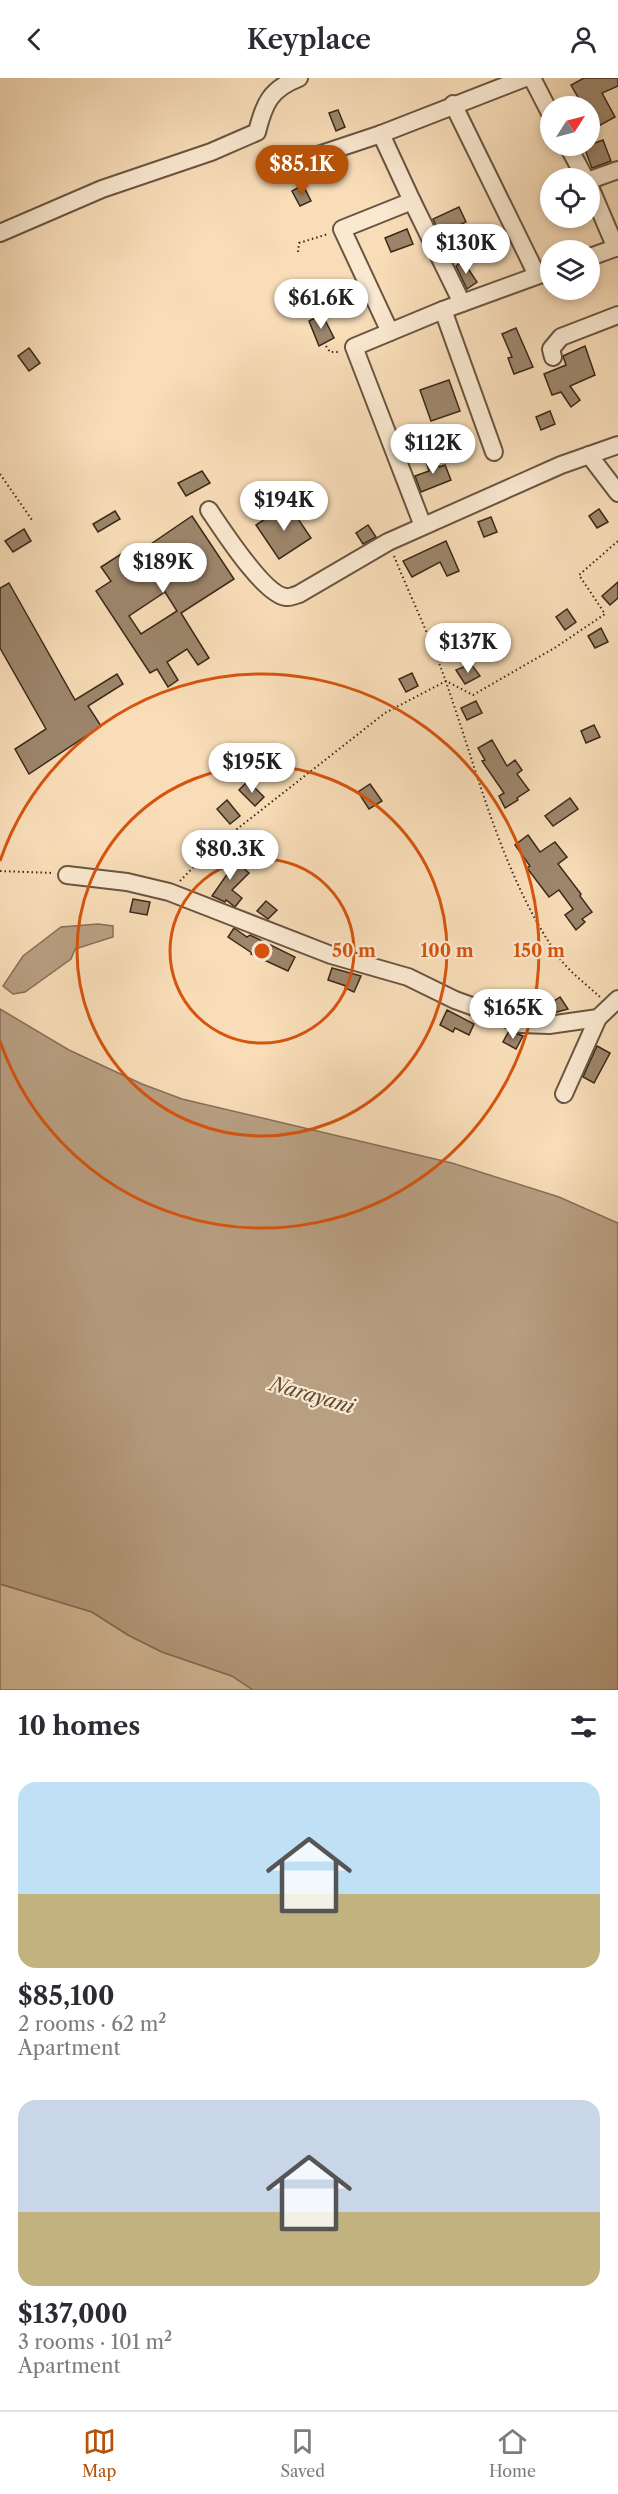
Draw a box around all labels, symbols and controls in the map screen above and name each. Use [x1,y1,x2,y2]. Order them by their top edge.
icon: back [18,23,51,56]
text: Keyplace [247,23,371,56]
icon: person [567,23,600,56]
north arrow [540,96,600,156]
map controls [540,96,600,300]
pin: $85.1K [253,145,351,196]
text: $85.1K [269,152,335,176]
button: locate [540,168,600,228]
pin: $130K [424,224,508,275]
text: $130K [436,231,496,255]
button: layers [540,240,600,300]
pin: $61.6K [272,279,370,330]
text: $61.6K [288,286,354,310]
pin: $112K [391,424,475,475]
text: $112K [405,431,461,455]
pin: $194K [242,481,326,532]
text: $194K [254,488,314,512]
pin: $189K [121,543,205,594]
text: $189K [133,550,193,574]
pin: $137K [426,623,510,674]
text: $137K [439,630,497,654]
pin: $195K [210,743,294,794]
text: $195K [222,750,282,774]
pin: $80.3K [181,830,279,881]
text: $80.3K [196,837,264,861]
text: 50 m [332,940,376,962]
text: 100 m [420,940,474,962]
text: 150 m [513,940,565,962]
centre of rings [252,941,272,961]
pin: $165K [471,989,555,1040]
text: $165K [483,996,543,1020]
water label: Narayani [265,1371,359,1419]
text: 10 homes [18,1710,140,1742]
icon: filters [567,1710,600,1743]
icon: home [255,1821,363,1929]
text: $85,100 [18,1980,115,2012]
text: 2 rooms · 62 m² [18,2012,166,2036]
text: Apartment [18,2036,121,2060]
icon: home [255,2139,363,2247]
text: $137,000 [18,2298,128,2330]
text: 3 rooms · 101 m² [18,2330,172,2354]
text: Apartment [18,2354,121,2378]
tab: Map [82,2425,116,2481]
tab: Saved [280,2425,325,2481]
tab: Home [489,2425,536,2481]

